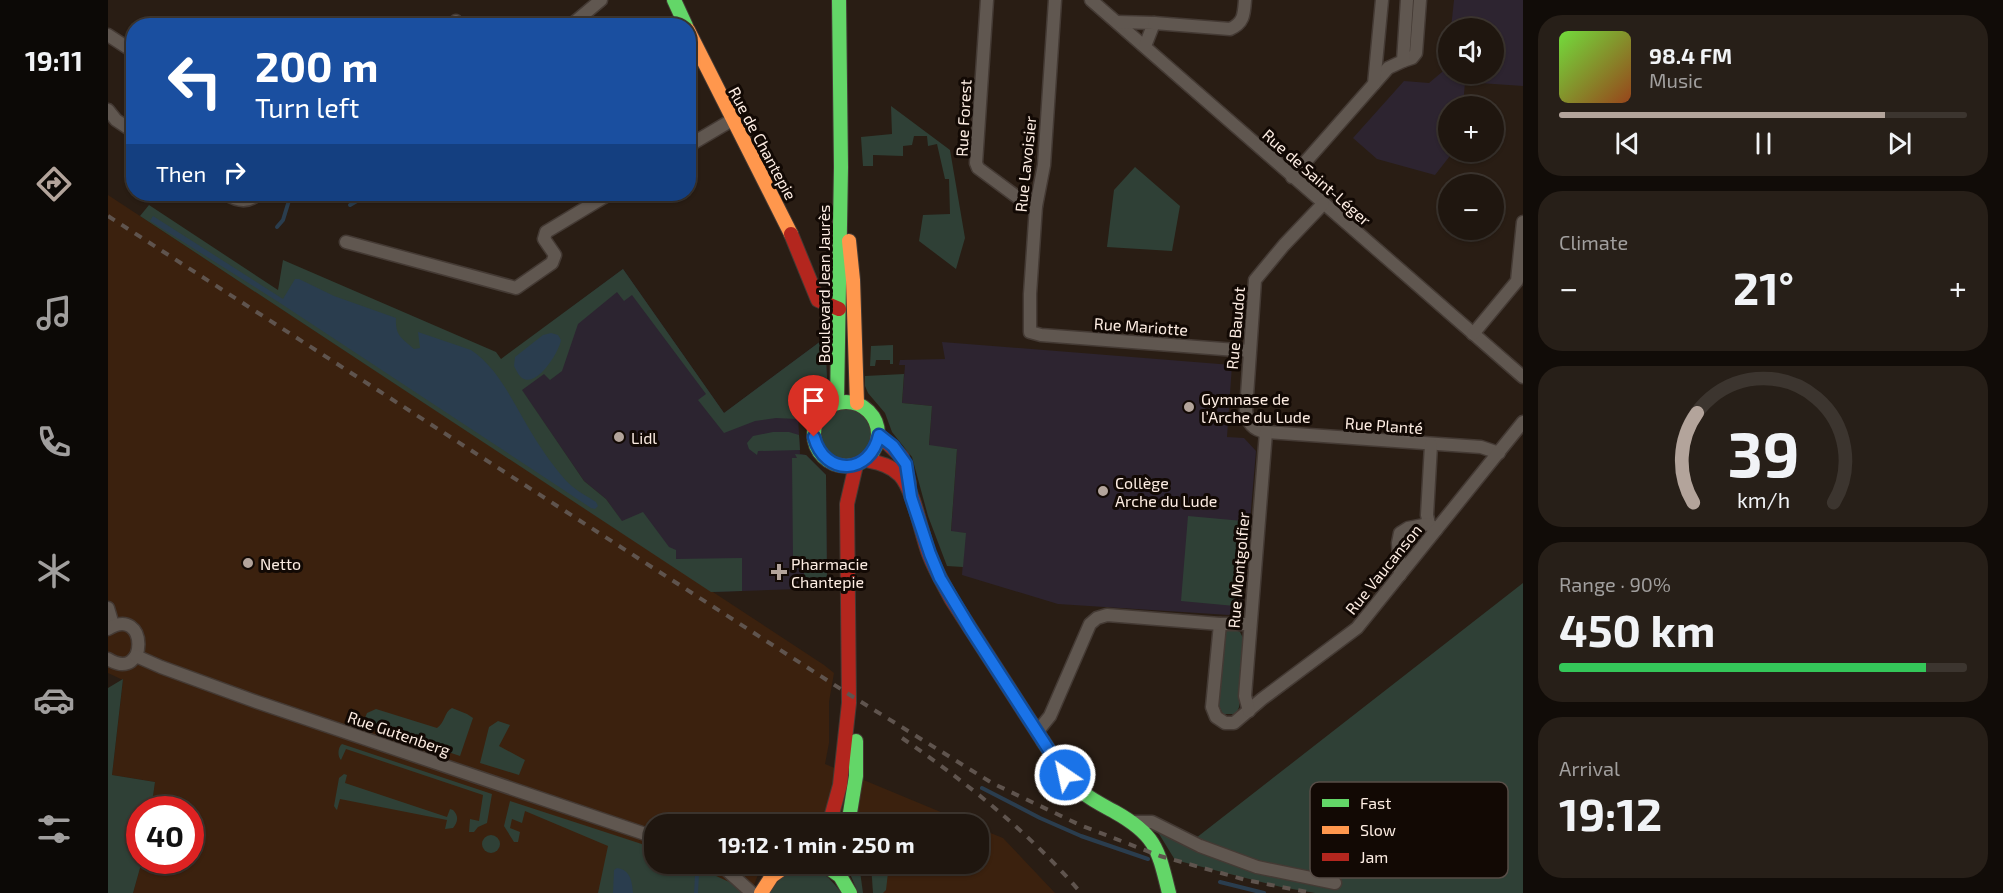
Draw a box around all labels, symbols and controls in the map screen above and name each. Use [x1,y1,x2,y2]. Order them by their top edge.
map controls [1438,18,1504,240]
button: sound [1438,18,1504,84]
text: 200 m [255,40,378,90]
icon: left [156,42,234,120]
text: 98.4 FM [1649,42,1732,68]
text: 19:11 [25,44,83,76]
text: Music [1649,68,1703,92]
street label: Rue Forest [951,79,975,157]
street label: Rue de Chantepie [725,83,801,203]
text: Turn left [255,91,359,123]
button: + [1438,96,1504,162]
street label: Rue Lavoisier [1010,114,1040,213]
street label: Rue de Saint-Léger [1259,125,1376,230]
icon: previous [1611,127,1644,160]
icon: pause [1747,127,1780,160]
icon: next [1883,127,1916,160]
icon: right [218,156,251,189]
text: Then [156,160,206,186]
icon: directions [33,163,75,205]
button: − [1438,174,1504,240]
street label: Boulevard Jean Jaurès [814,205,833,363]
text: Climate [1559,230,1628,254]
text: 21° [1733,260,1794,314]
text: − [1559,267,1578,307]
text: + [1949,267,1967,307]
street label: Rue Baudot [1222,286,1248,370]
icon: music [33,292,75,334]
street label: Rue Mariotte [1093,313,1189,339]
pin [788,375,839,437]
icon: arrive [797,384,830,417]
place label: Gymnase de l’Arche du Lude [1201,389,1311,426]
marker: Gymnase de l’Arche du Lude [1182,400,1196,414]
street label: Rue Planté [1344,413,1424,437]
text: 39 [1727,416,1799,491]
icon: phone [33,421,75,463]
place label: Lidl [631,428,657,447]
marker: Lidl [612,430,626,444]
place label: Collège Arche du Lude [1115,473,1217,510]
marker: Collège Arche du Lude [1096,484,1110,498]
text: km/h [1736,488,1790,513]
street label: Rue Montgolfier [1223,510,1253,629]
street label: Rue Vaucanson [1341,520,1425,618]
icon: climate [33,550,75,592]
place label: Netto [260,554,301,573]
place label: Pharmacie Chantepie [791,554,868,591]
marker: Netto [241,556,255,570]
marker: Pharmacie Chantepie [772,565,786,579]
text: Range · 90% [1559,572,1671,596]
text: 450 km [1559,602,1715,656]
icon: car [33,679,75,721]
street label: Rue Gutenberg [345,707,453,759]
position arrow [1033,743,1097,807]
text: Arrival [1559,756,1620,780]
legend [1310,782,1508,878]
text: 19:12 [1559,786,1662,840]
text: Fast [1360,793,1391,812]
speed limit sign: 40 [126,796,204,874]
icon: filters [33,808,75,850]
text: Slow [1360,820,1396,839]
text: 19:12 · 1 min · 250 m [718,831,915,857]
text: Jam [1360,847,1388,866]

